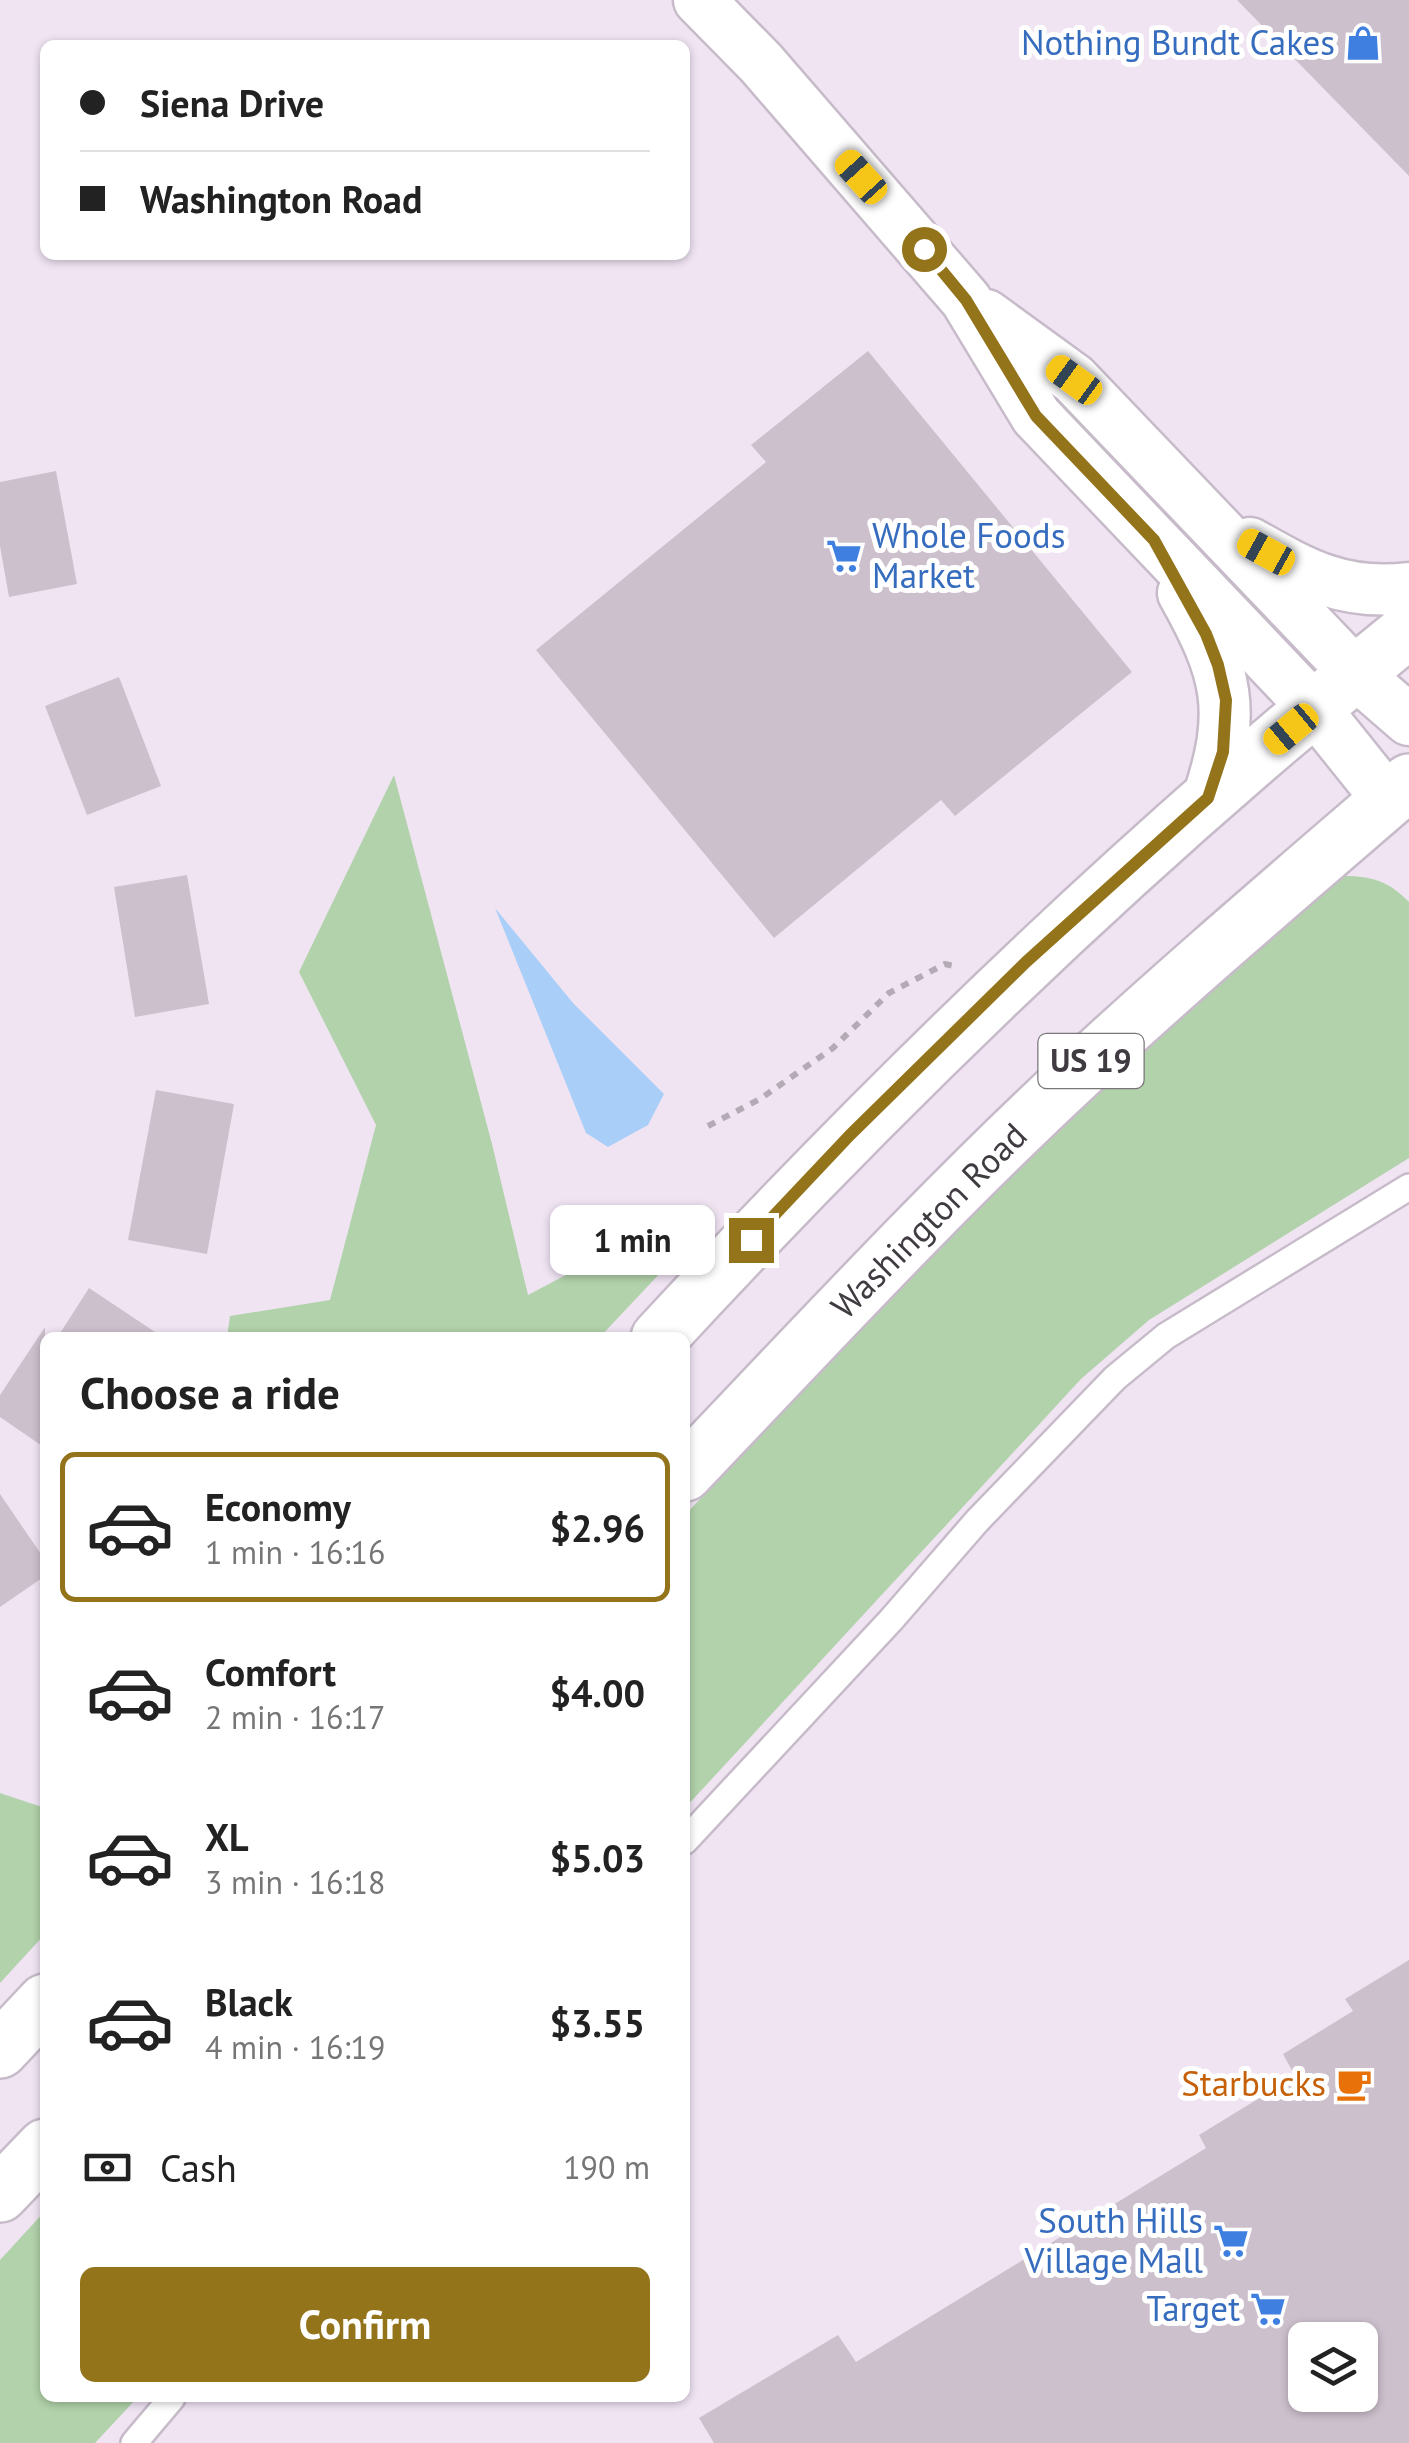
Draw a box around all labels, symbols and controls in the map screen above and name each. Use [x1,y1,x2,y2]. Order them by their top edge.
place label: Nothing Bundt Cakes [1021,19,1335,65]
shop icon: Nothing Bundt Cakes [1344,24,1382,62]
text: Siena Drive [140,78,324,127]
car [830,145,892,209]
text: Washington Road [140,174,422,223]
route start [902,227,947,272]
car [1041,350,1107,410]
place label: Whole Foods Market [872,512,1065,598]
car [1232,524,1300,580]
supermarket icon: Whole Foods Market [825,537,863,575]
car [1258,698,1324,760]
road number: US 19 [1038,1034,1144,1088]
street label: Washington Road [820,1112,1036,1328]
callout: 1 min [551,1205,716,1275]
route end [729,1218,774,1263]
text: 1 min [593,1219,672,1261]
text: Choose a ride [80,1363,340,1421]
icon: car [85,1482,175,1572]
text: Economy [205,1482,351,1531]
text: $2.96 [549,1503,645,1552]
text: 1 min · 16:16 [205,1531,385,1573]
icon: car [85,1647,175,1737]
text: Comfort [205,1647,336,1696]
text: $4.00 [549,1668,645,1717]
text: 2 min · 16:17 [205,1696,385,1738]
icon: car [85,1812,175,1902]
text: XL [205,1812,249,1861]
text: $5.03 [549,1833,645,1882]
text: 3 min · 16:18 [205,1861,385,1903]
icon: car [85,1977,175,2067]
text: Black [205,1977,293,2026]
text: $3.55 [549,1998,645,2047]
text: 4 min · 16:19 [205,2026,385,2068]
place label: Starbucks [1181,2060,1326,2106]
cafe icon: Starbucks [1335,2065,1373,2103]
icon: cash [80,2140,135,2195]
text: Cash [160,2143,237,2192]
text: 190 m [563,2146,650,2188]
place label: South Hills Village Mall [1024,2197,1203,2283]
supermarket icon: South Hills Village Mall [1212,2222,1250,2260]
button: Confirm [80,2267,650,2382]
place label: Target [1147,2285,1240,2331]
supermarket icon: Target [1249,2290,1287,2328]
map controls [1288,2322,1378,2412]
button: layers [1288,2322,1378,2412]

